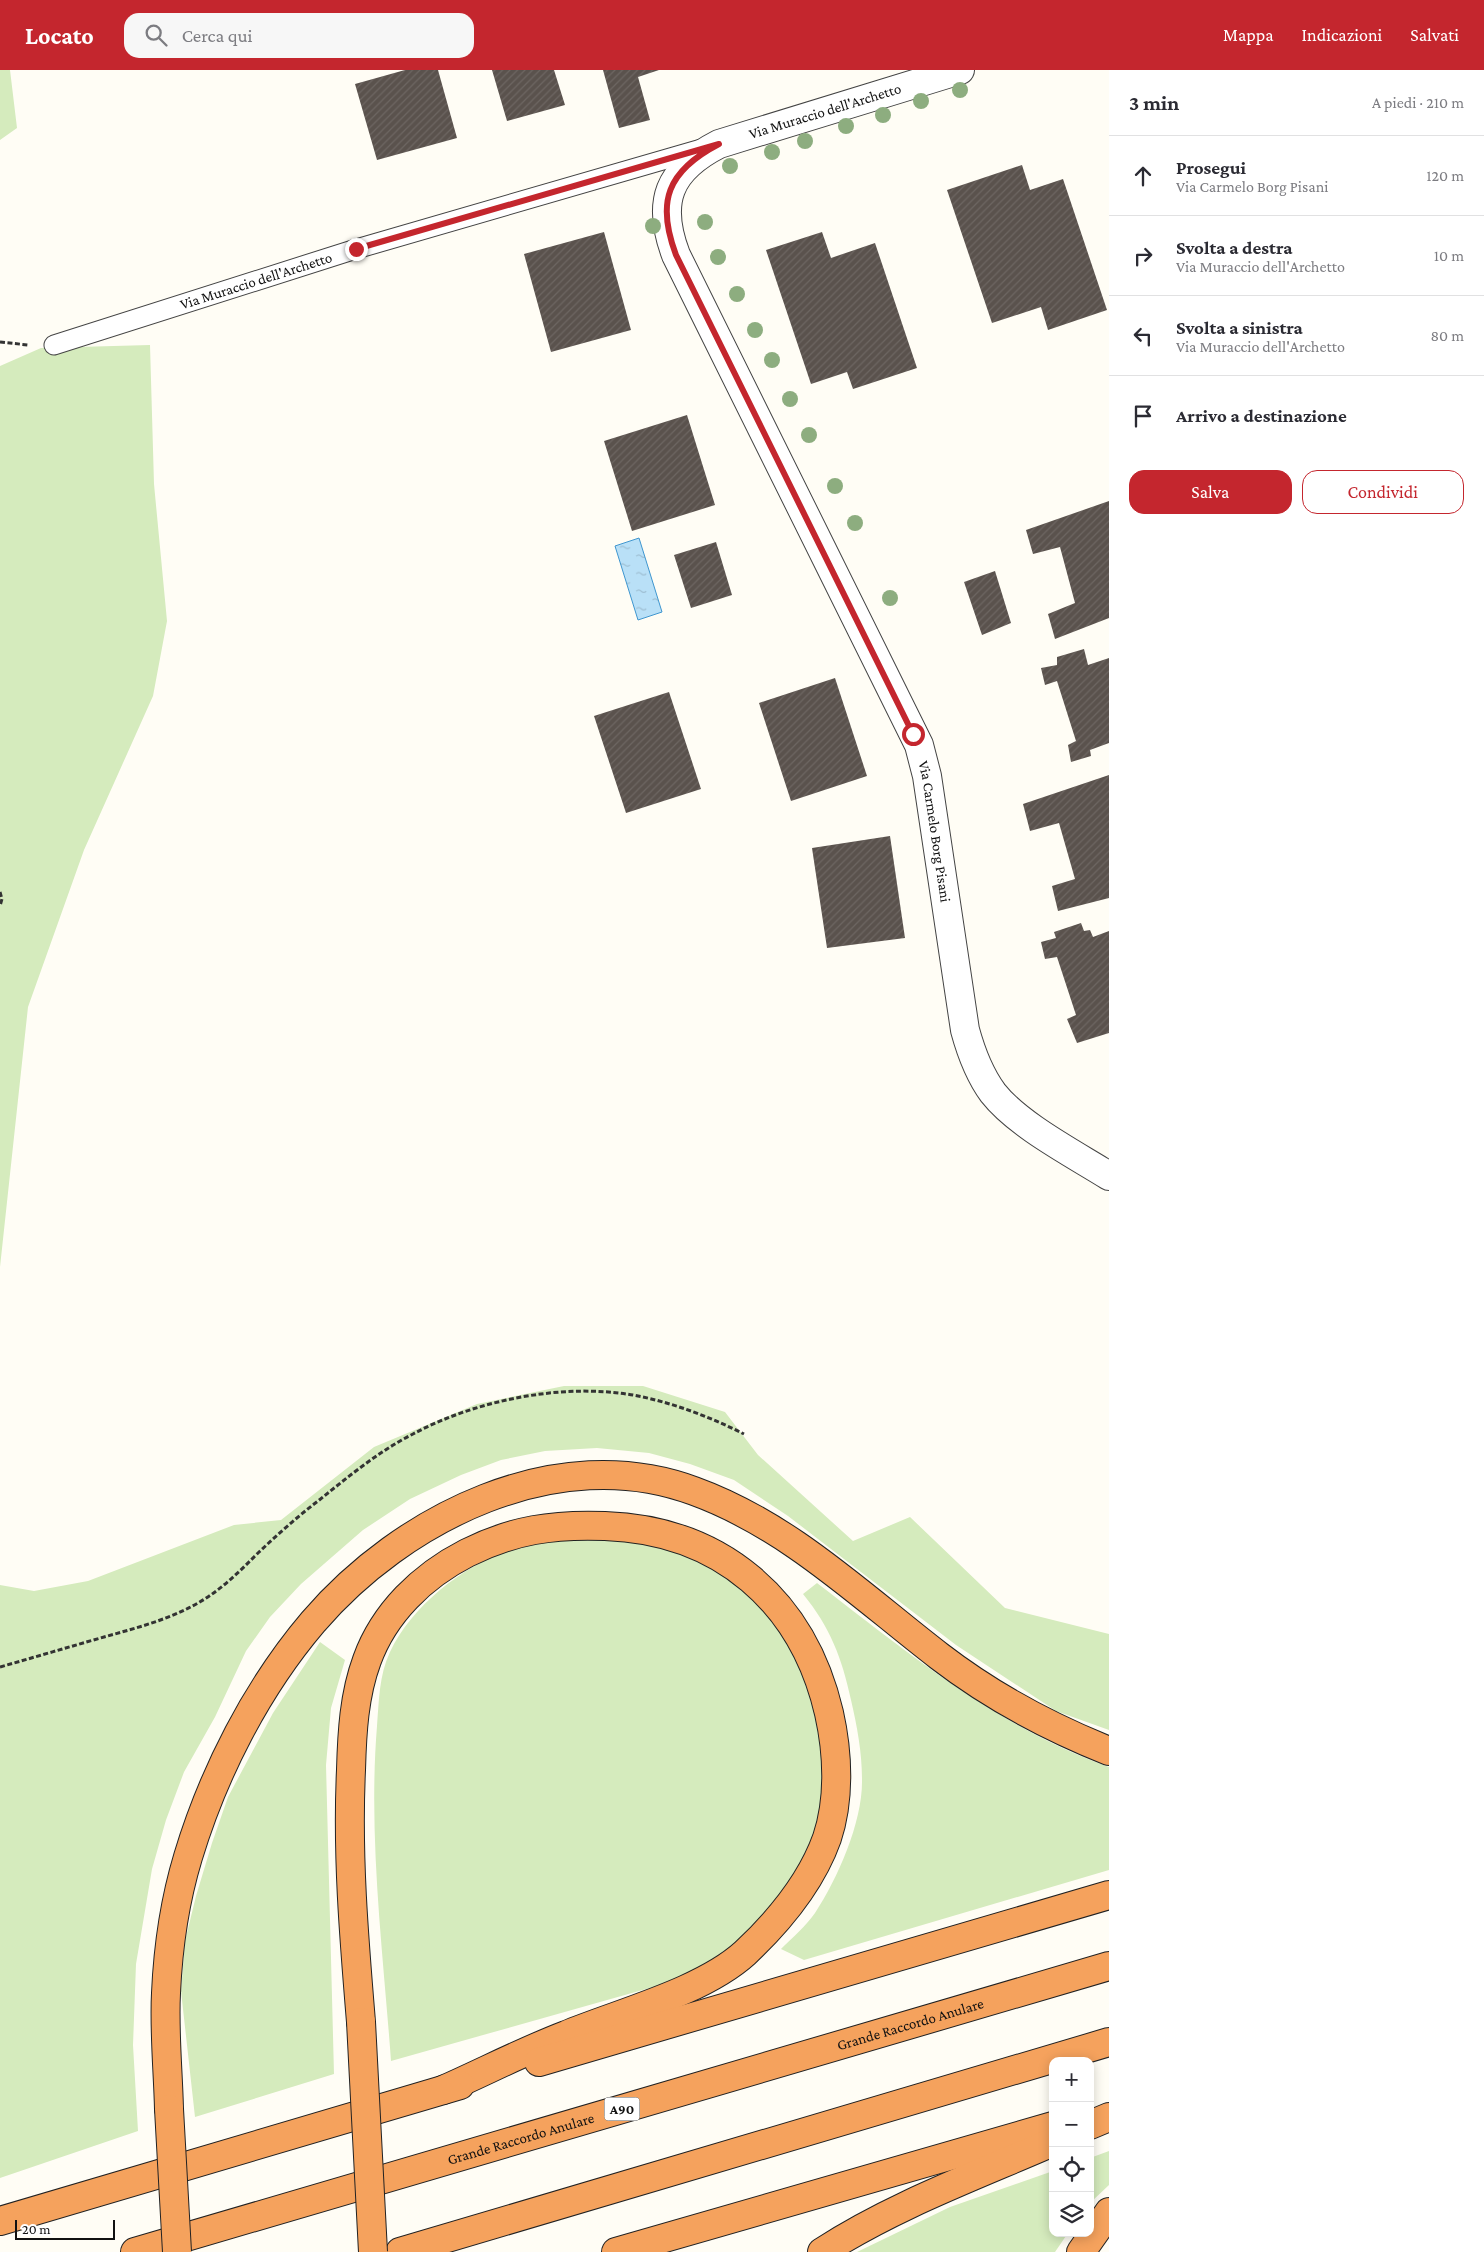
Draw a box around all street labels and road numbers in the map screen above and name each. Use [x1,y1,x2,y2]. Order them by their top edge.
street label: Via Muraccio dell'Archetto [747,80,903,142]
street label: Via Muraccio dell'Archetto [178,249,334,312]
street label: Via Carmelo Borg Pisani [915,759,954,903]
street label: Grande Raccordo Anulare [835,1995,986,2053]
road number: A90 [604,2098,640,2120]
street label: Grande Raccordo Anulare [446,2110,596,2168]

